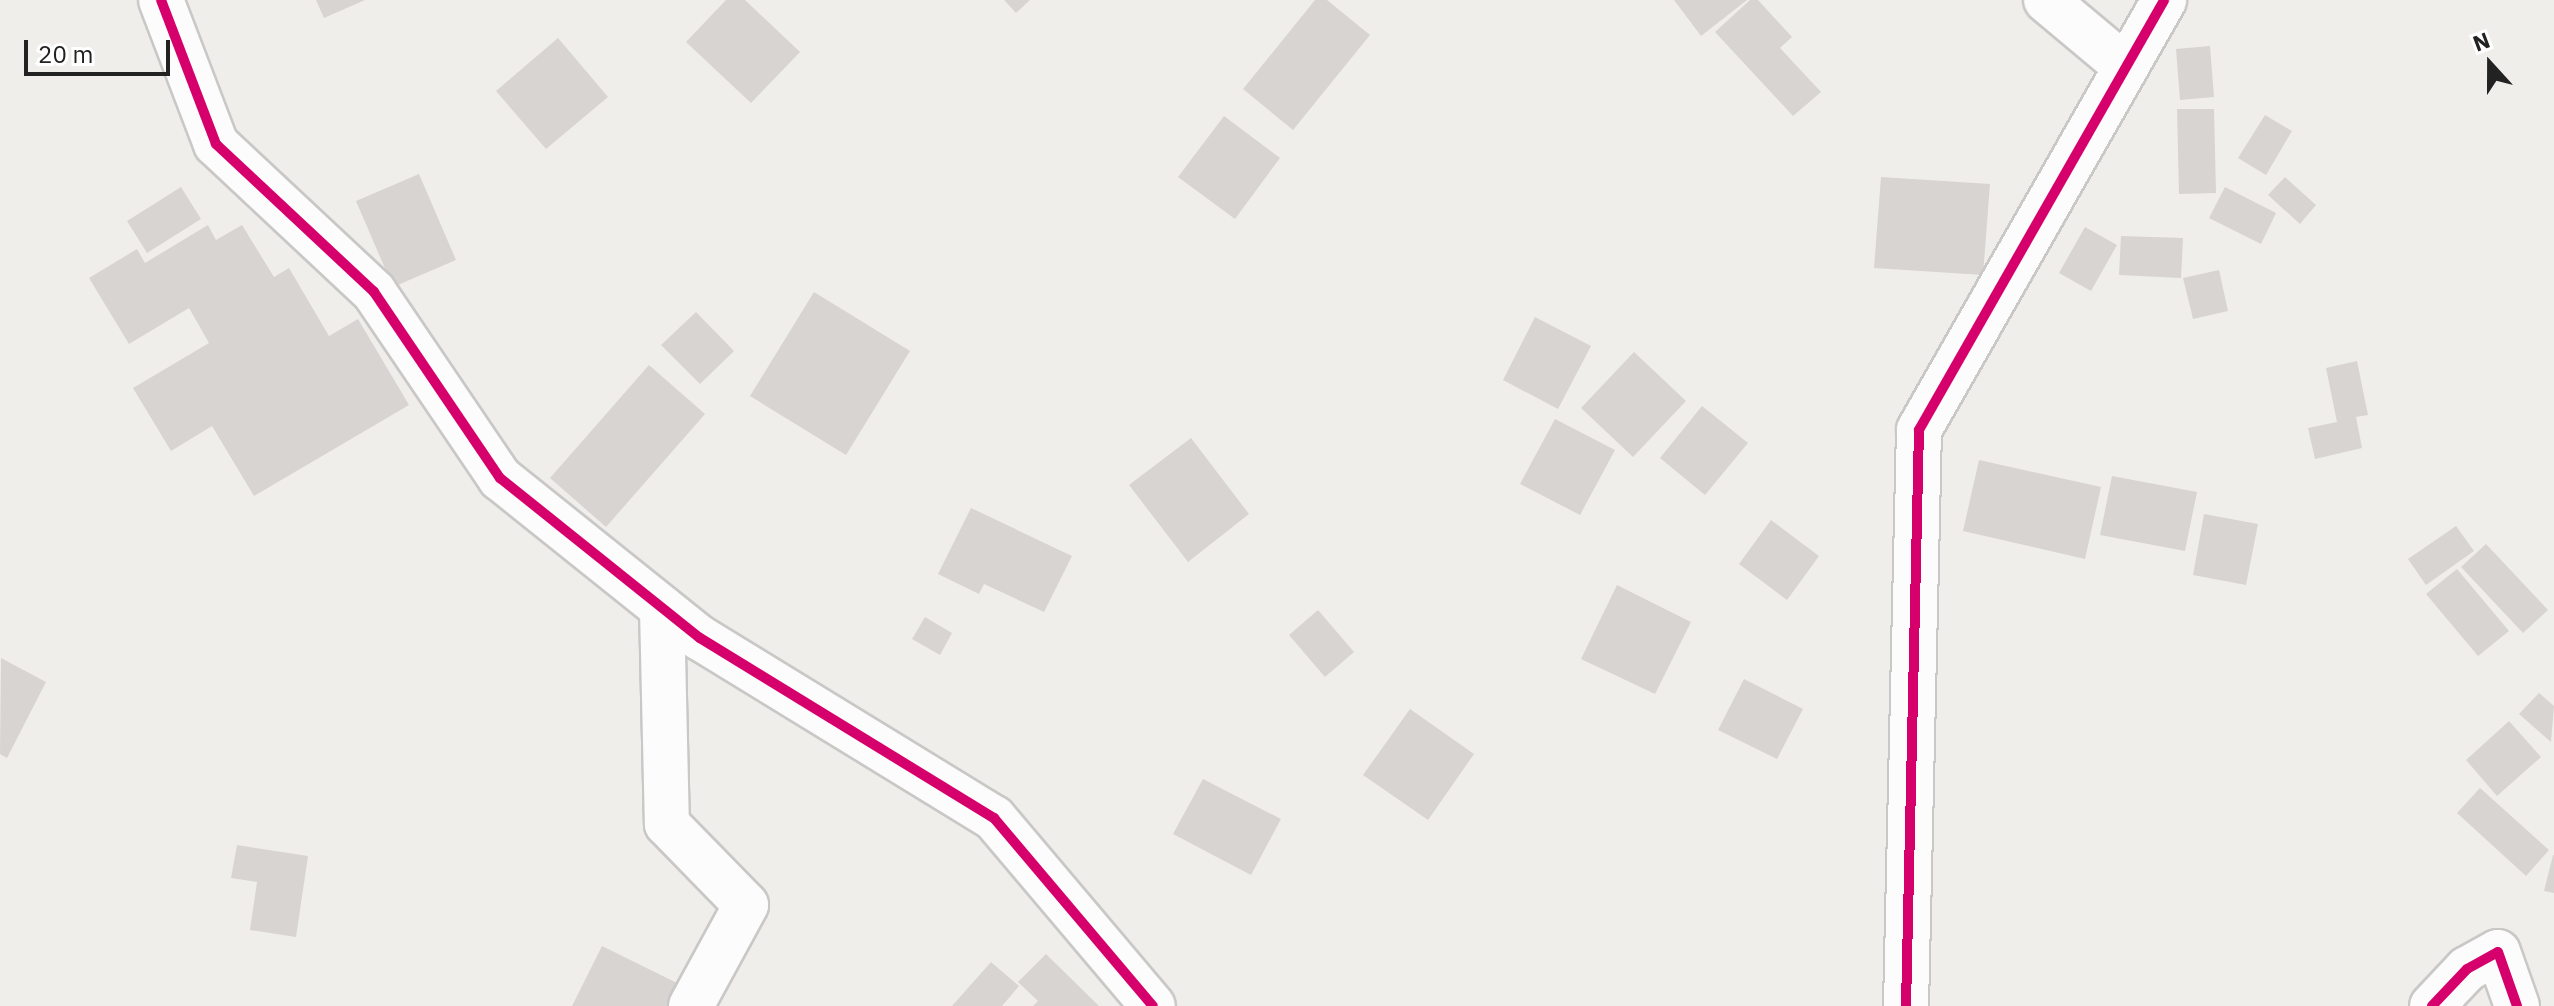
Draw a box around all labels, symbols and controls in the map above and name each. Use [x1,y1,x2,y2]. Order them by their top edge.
scale bar [28,24,174,74]
north arrow [2450,24,2530,104]
text: N [2469,25,2494,58]
text: 20 m [38,38,93,70]

